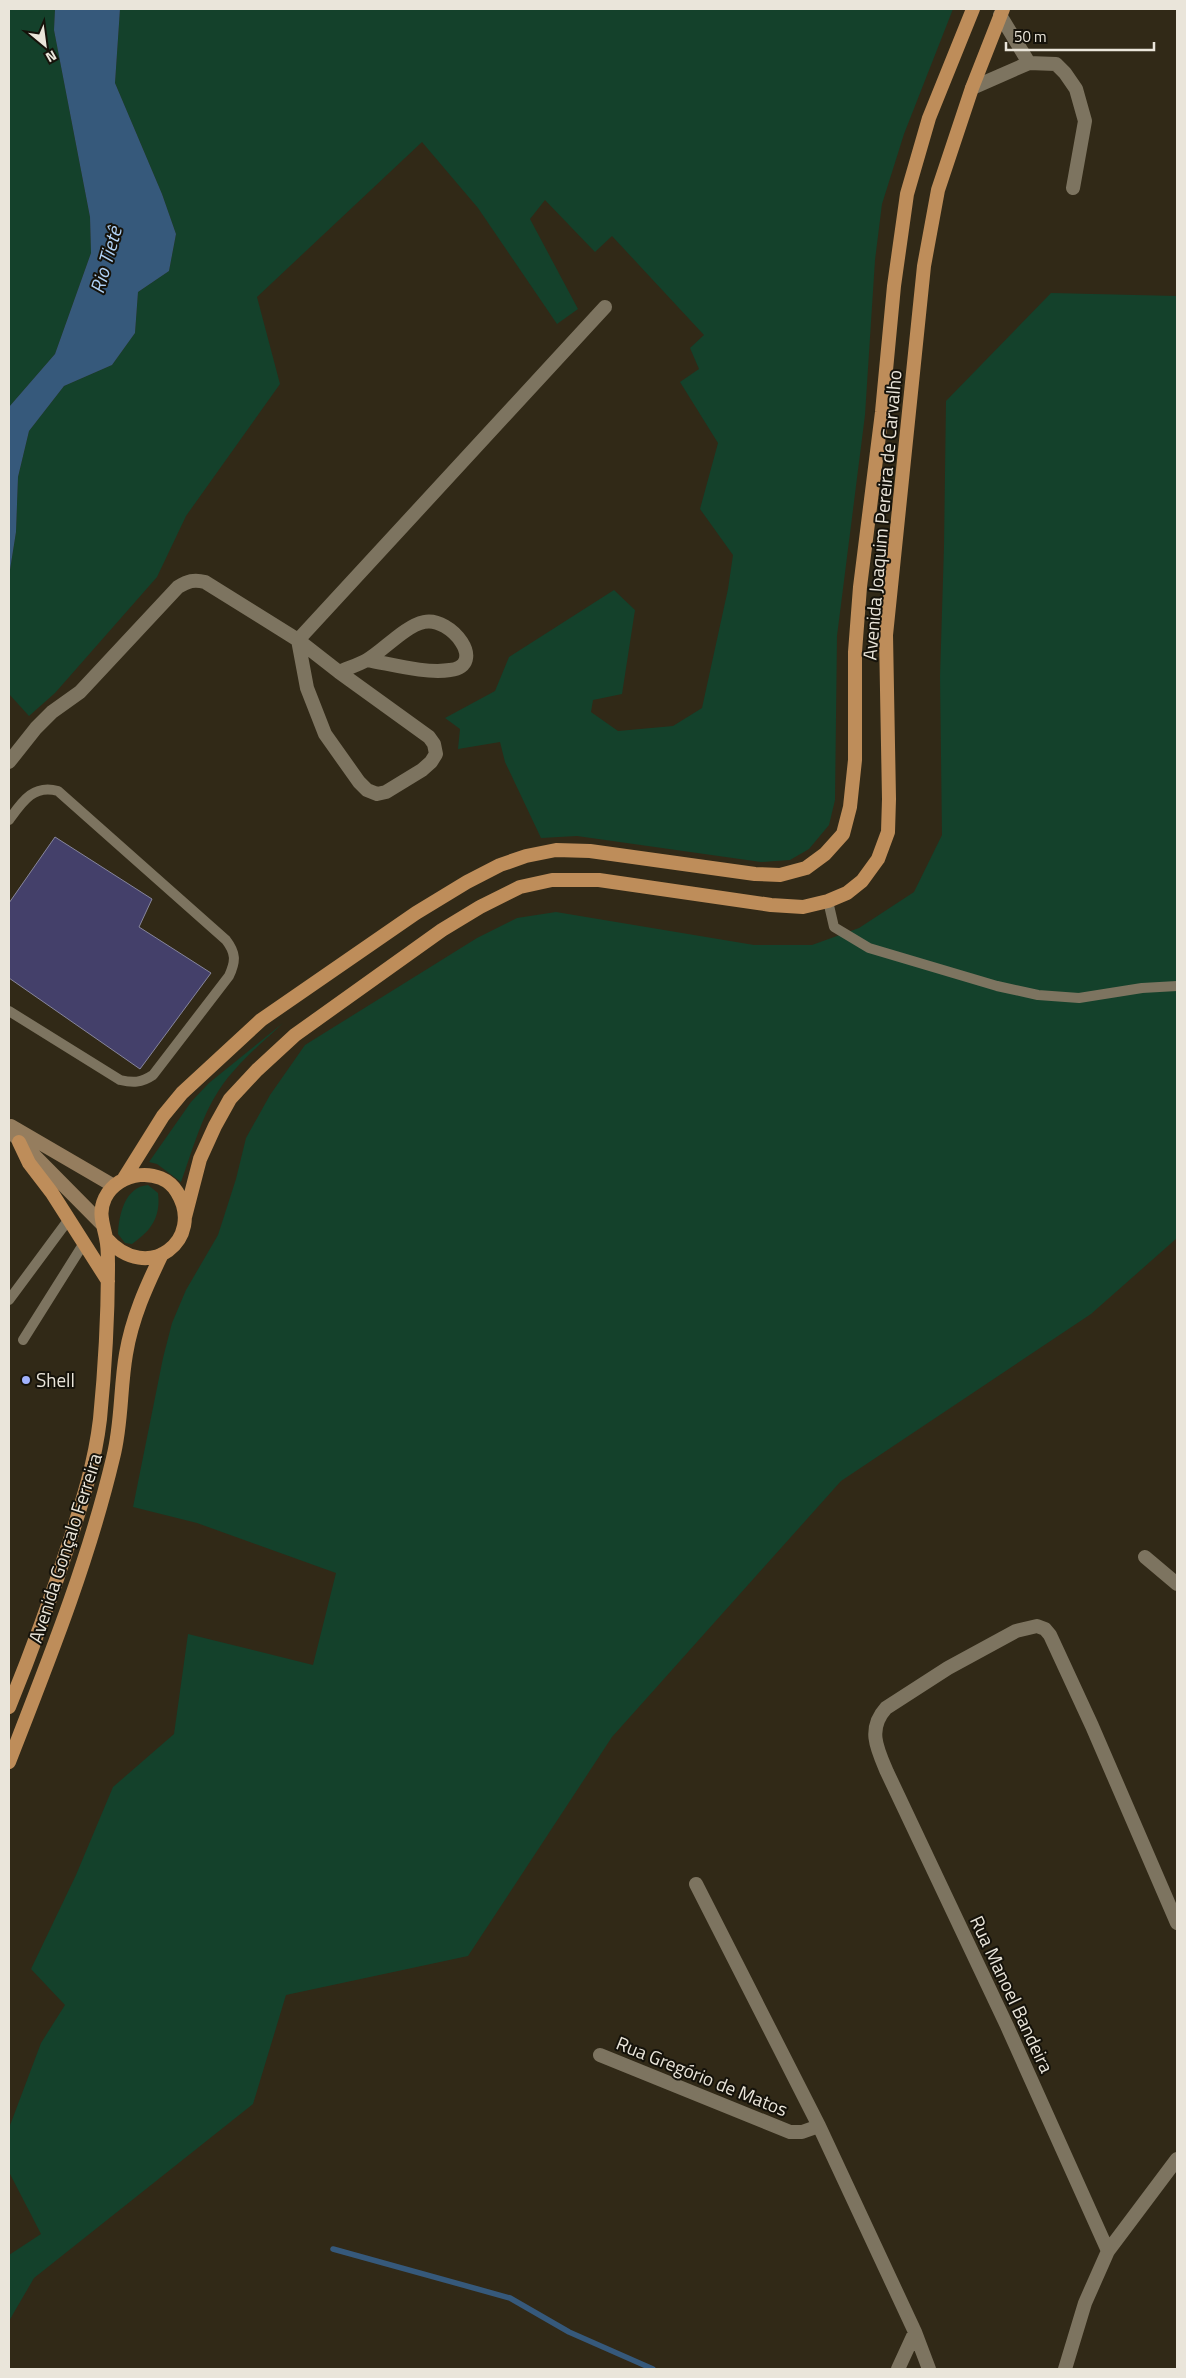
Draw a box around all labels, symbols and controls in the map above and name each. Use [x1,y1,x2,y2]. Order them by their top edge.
north arrow [20,20,70,70]
scale bar [1006,20,1154,52]
text: 50 m [1014,25,1047,48]
text: N [42,45,61,68]
water label: Rio Tietê [81,221,130,297]
street label: Avenida Joaquim Pereira de Carvalho [854,368,909,661]
place label: Shell [36,1365,75,1394]
marker: Shell [20,1374,32,1386]
street label: Avenida Gonçalo Ferreira [20,1449,109,1647]
street label: Rua Manoel Bandeira [963,1910,1062,2078]
street label: Rua Gregório de Matos [612,2028,792,2123]

